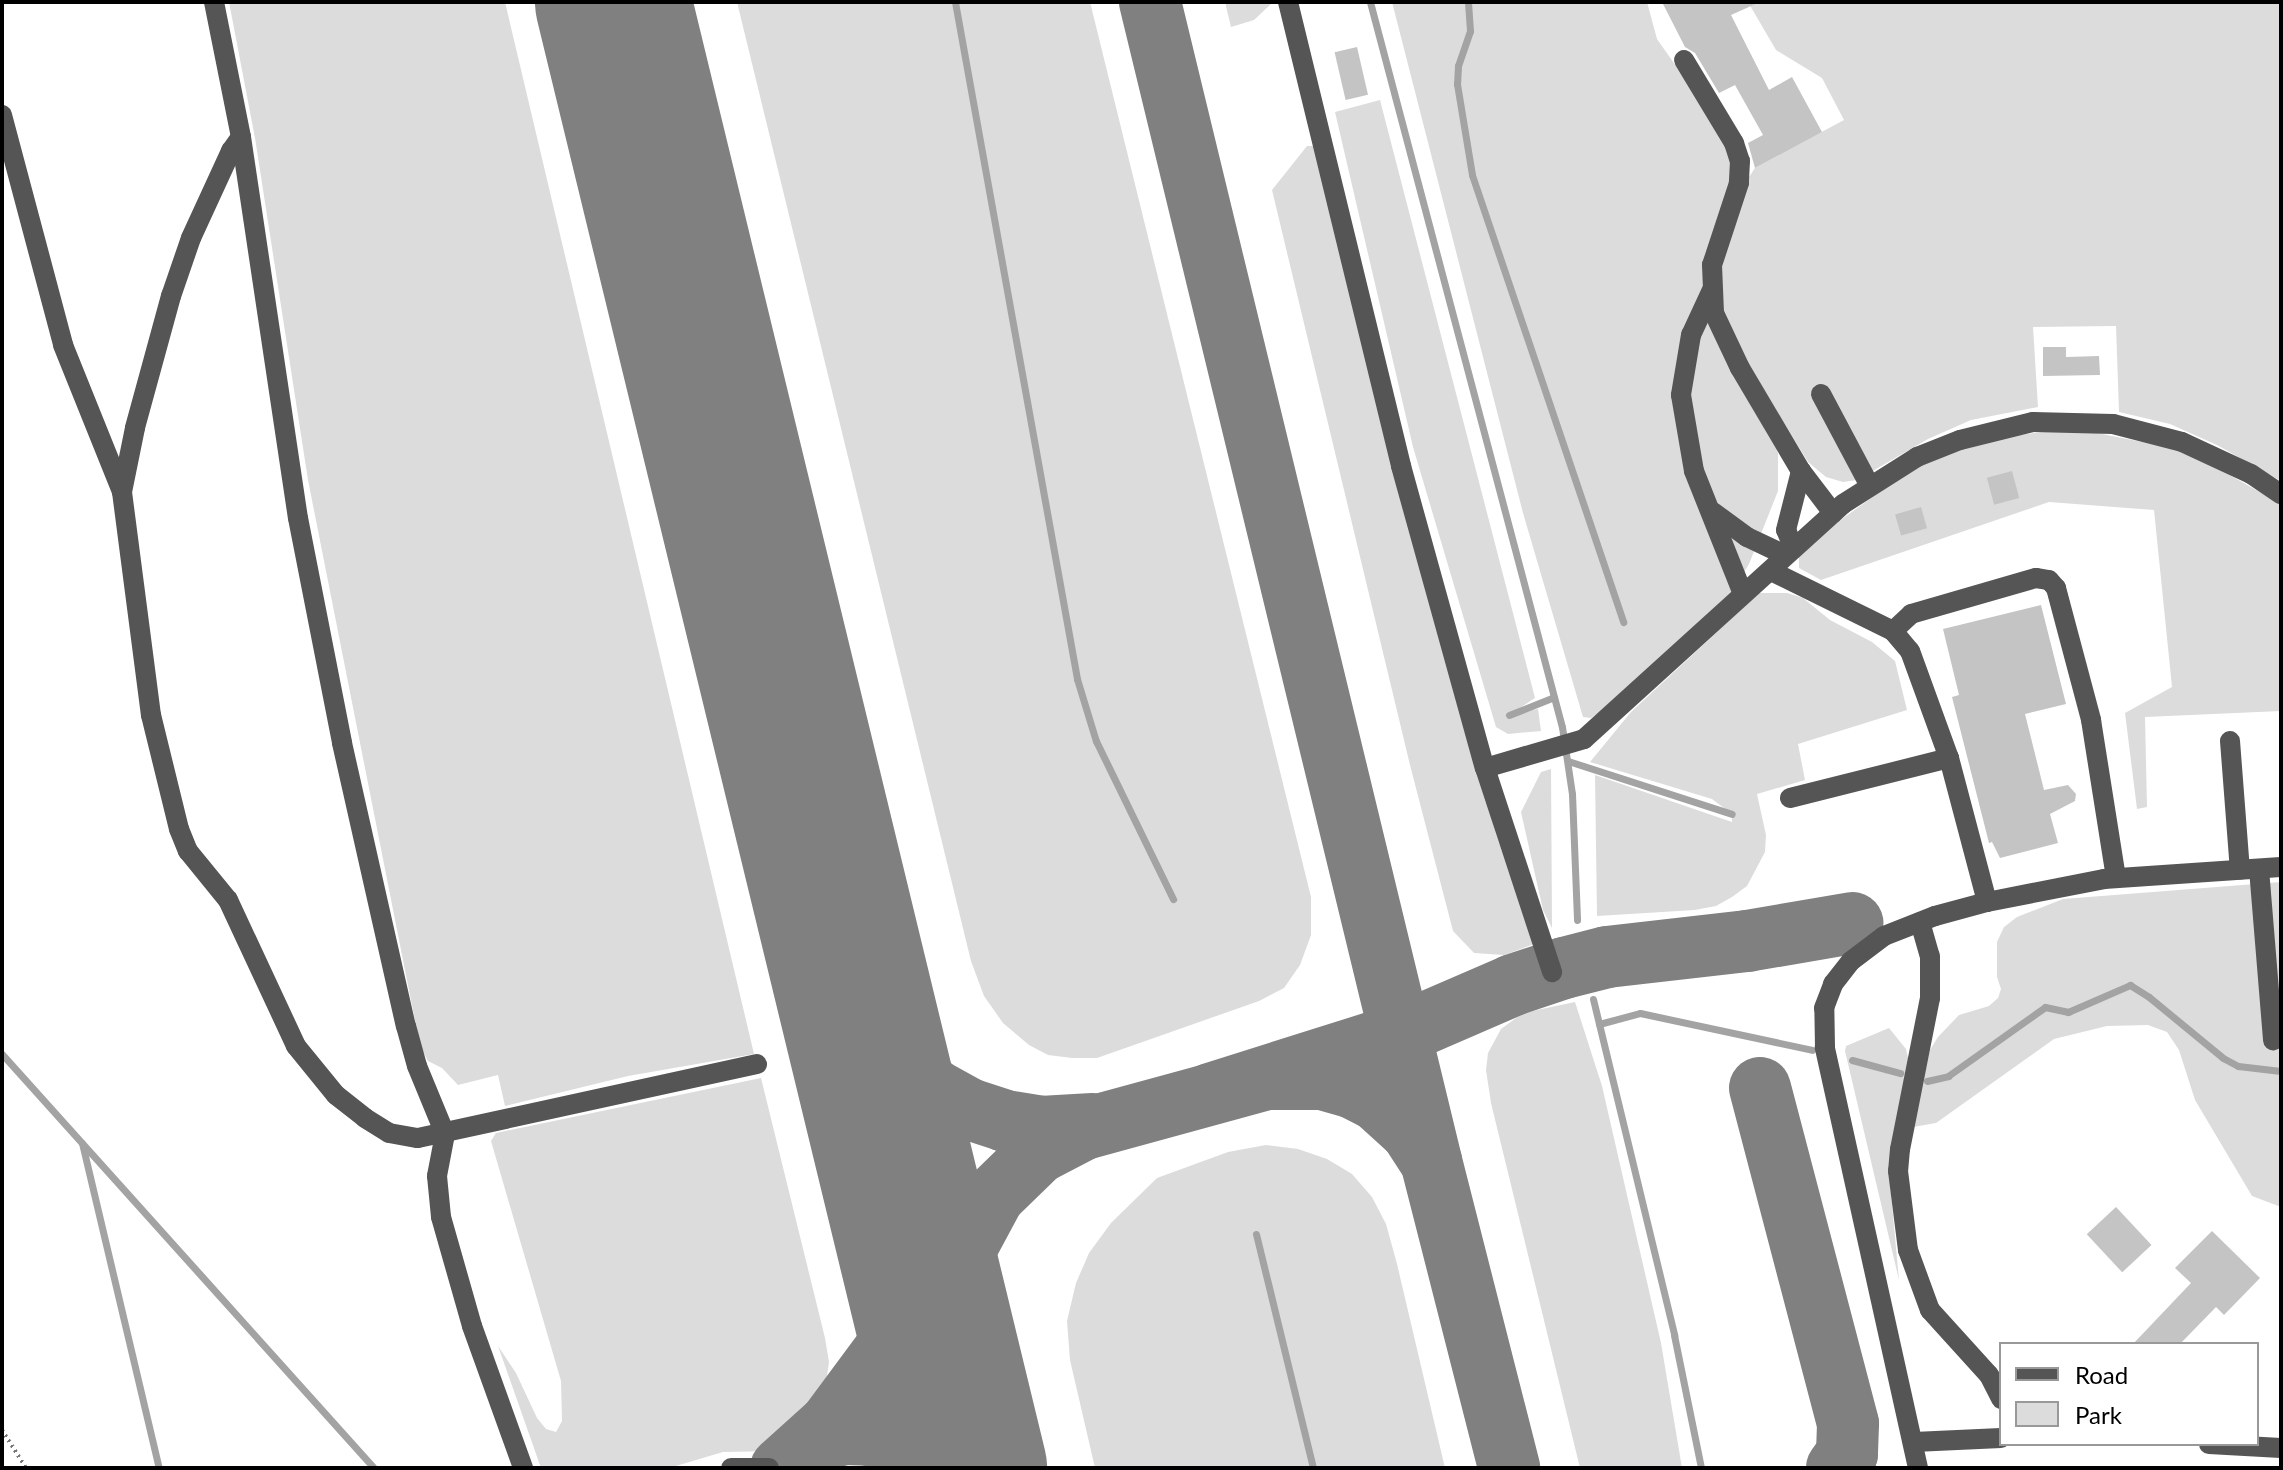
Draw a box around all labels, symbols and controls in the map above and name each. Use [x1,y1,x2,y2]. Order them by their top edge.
legend [1999,1342,2259,1446]
text: Road [2075,1360,2128,1389]
text: Park [2075,1400,2122,1429]

